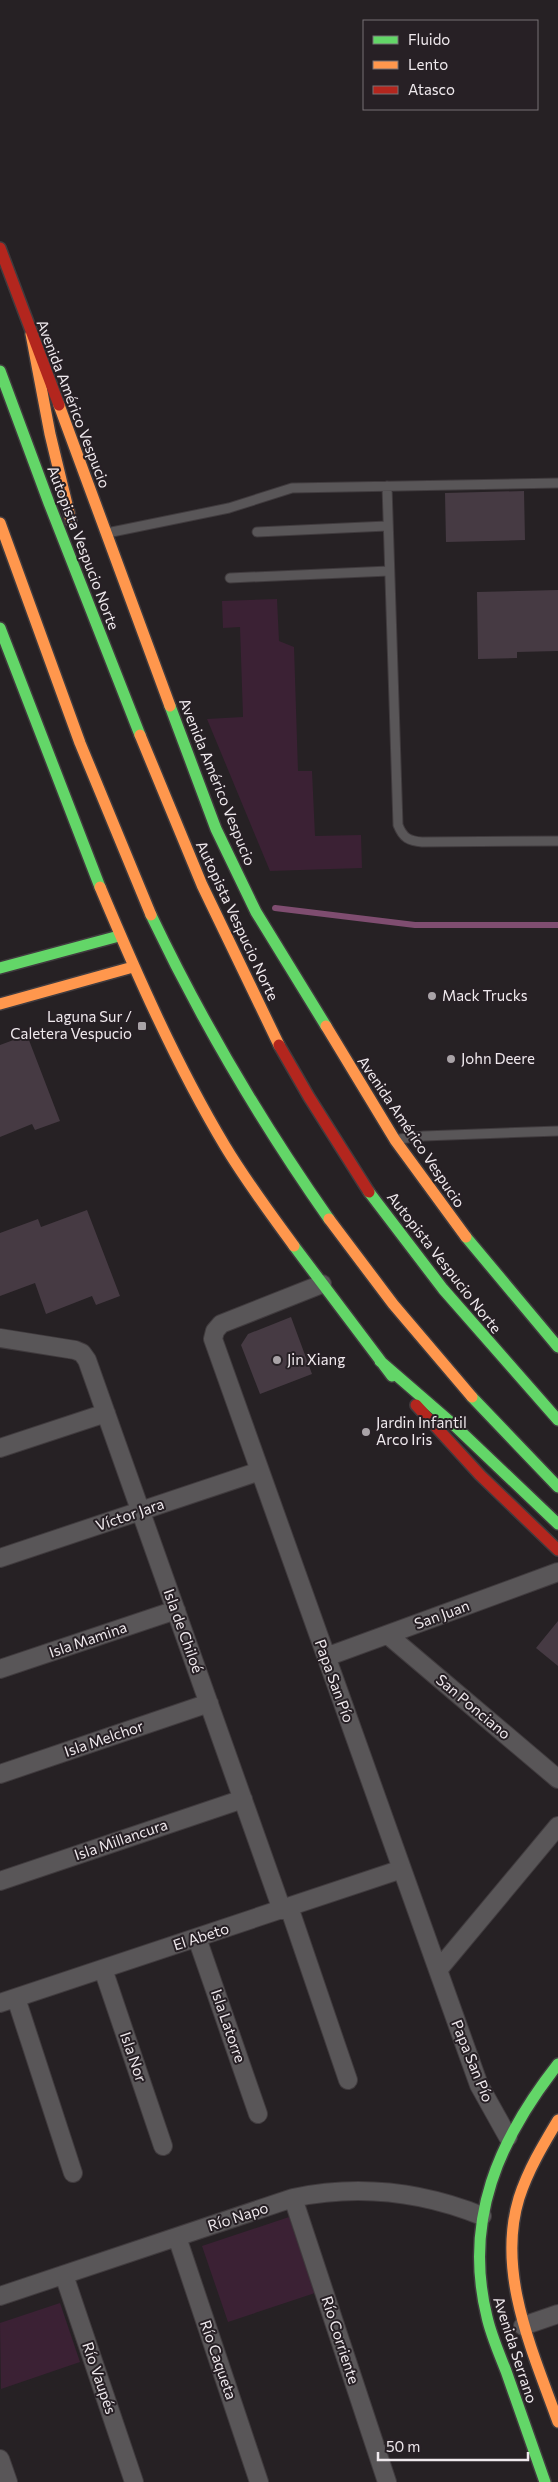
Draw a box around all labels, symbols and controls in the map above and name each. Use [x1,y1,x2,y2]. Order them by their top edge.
legend [363,20,538,110]
text: Fluido [408,30,450,48]
text: Lento [408,55,448,73]
text: Atasco [408,80,455,98]
street label: Avenida Américo Vespucio [33,317,114,490]
street label: Autopista Vespucio Norte [44,463,124,632]
street label: Avenida Américo Vespucio [176,695,260,868]
street label: Autopista Vespucio Norte [193,838,283,1004]
place label: Mack Trucks [442,986,528,1004]
marker: Mack Trucks [426,990,438,1002]
place label: Laguna Sur / Caletera Vespucio [10,1007,132,1042]
marker: Laguna Sur / Caletera Vespucio [136,1020,148,1032]
place label: John Deere [461,1049,535,1067]
street label: Avenida Américo Vespucio [354,1052,469,1211]
marker: John Deere [445,1053,457,1065]
street label: Autopista Vespucio Norte [384,1188,506,1337]
place label: Jin Xiang [287,1350,345,1368]
marker: Jin Xiang [271,1354,283,1366]
place label: Jardin Infantil Arco Iris [376,1413,467,1448]
marker: Jardin Infantil Arco Iris [360,1426,372,1438]
street label: Víctor Jara [93,1494,166,1534]
street label: Isla de Chiloé [160,1586,208,1675]
street label: San Juan [412,1596,472,1632]
street label: Isla Mamina [46,1617,129,1661]
street label: Papa San Pío [312,1637,358,1725]
street label: San Ponciano [433,1670,514,1743]
street label: Isla Melchor [62,1716,146,1760]
street label: Isla Millancura [72,1815,170,1863]
street label: El Abeto [171,1919,231,1954]
street label: Isla Latorre [208,1987,250,2065]
street label: Papa San Pío [448,2017,498,2104]
street label: Isla Nor [117,2029,151,2084]
street label: Río Napo [205,2198,270,2234]
street label: Río Corriente [318,2294,364,2386]
street label: Avenida Serrano [490,2294,542,2405]
street label: Río Caqueta [197,2318,241,2402]
street label: Río Vaupés [79,2339,121,2416]
scale bar [378,2430,528,2462]
text: 50 m [386,2437,420,2455]

